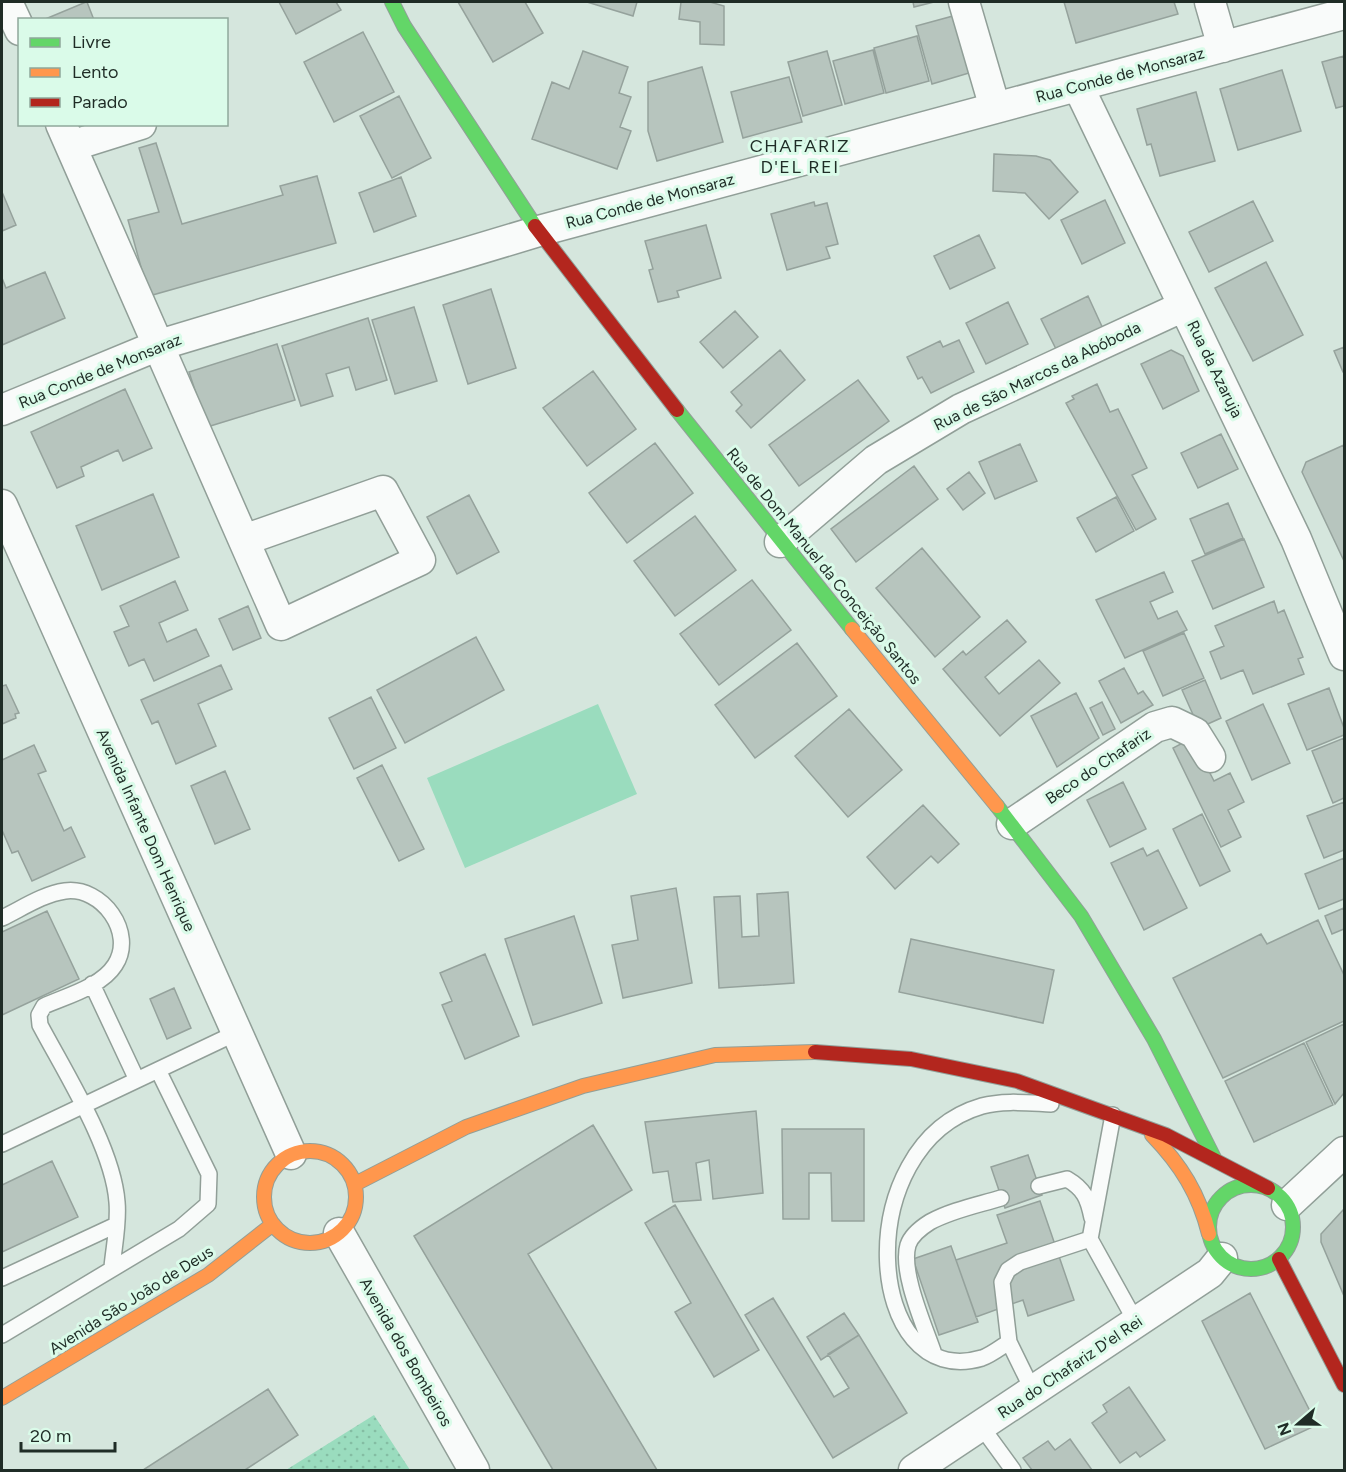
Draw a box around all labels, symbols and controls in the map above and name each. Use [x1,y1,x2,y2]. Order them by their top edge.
legend [18,18,228,126]
text: Livre [72,31,111,53]
street label: Rua Conde de Monsaraz [1034,43,1206,107]
text: Lento [72,61,118,83]
text: Parado [72,91,128,113]
district label: CHAFARIZ D'EL REI [750,135,850,178]
street label: Rua Conde de Monsaraz [564,169,736,233]
street label: Rua da Azaruja [1183,317,1247,421]
street label: Rua de São Marcos da Abóboda [930,318,1144,434]
street label: Rua Conde de Monsaraz [16,330,184,412]
street label: Rua de Dom Manuel da Conceição Santos [723,444,925,688]
street label: Beco do Chafariz [1042,724,1154,808]
street label: Avenida Infante Dom Henrique [93,726,200,935]
street label: Avenida São João de Deus [45,1242,217,1358]
street label: Avenida dos Bombeiros [356,1274,456,1430]
street label: Rua do Chafariz D'el Rei [994,1312,1146,1422]
north arrow [1268,1394,1328,1454]
scale bar [21,1415,116,1453]
text: N [1273,1420,1295,1438]
text: 20 m [30,1425,71,1447]

